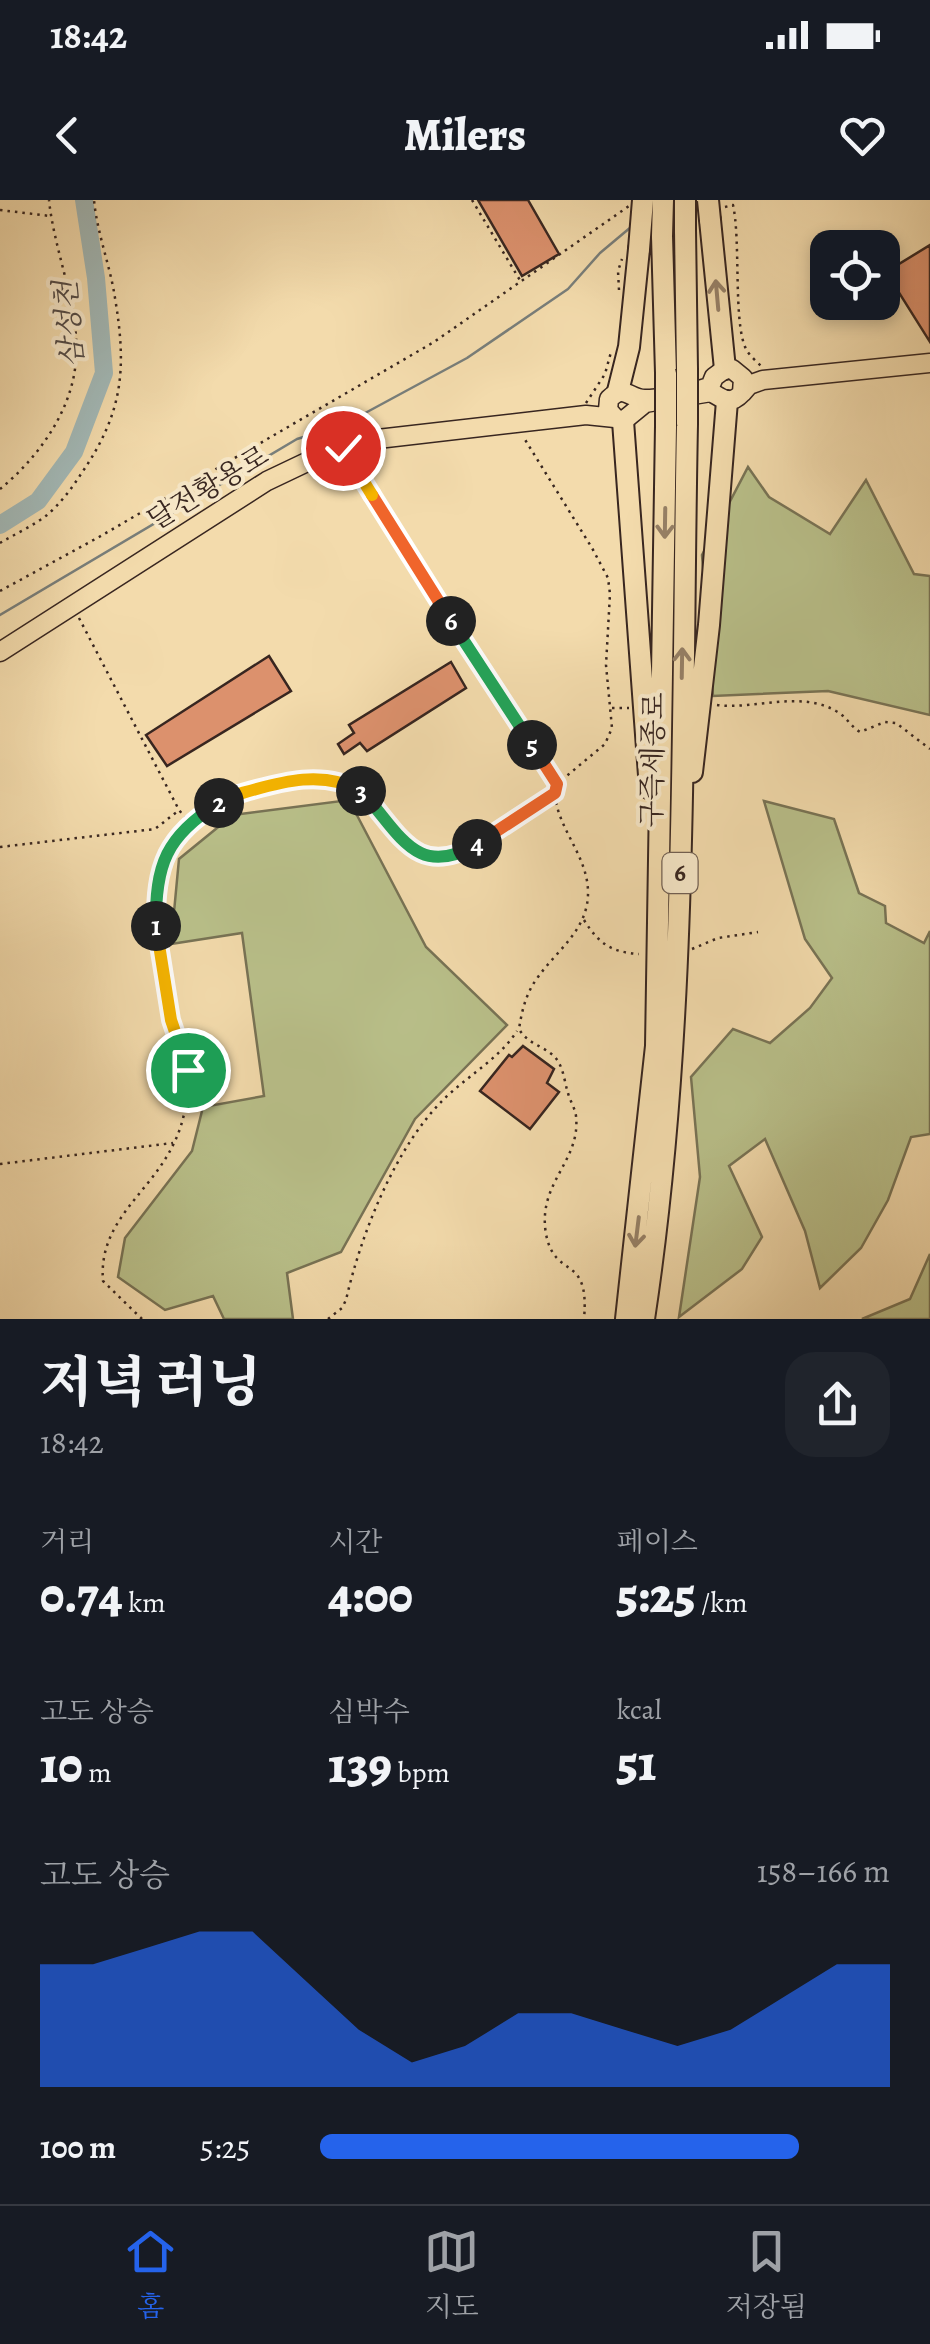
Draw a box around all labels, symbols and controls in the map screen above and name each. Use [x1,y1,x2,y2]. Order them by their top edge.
text: 18:42 [50,9,127,61]
text: Milers [404,104,526,166]
icon: back [40,108,95,163]
icon: heart [835,108,890,163]
map controls [810,230,900,320]
button: locate [810,230,900,320]
water label: 삼성천 [45,277,93,369]
one-way arrow [707,279,726,311]
pin [301,406,386,491]
icon: check [316,421,371,476]
street label: 달전황용로 [140,437,276,539]
one-way arrow [656,506,674,539]
pin: 6 [426,596,476,646]
text: 6 [444,602,458,640]
one-way arrow [672,648,692,680]
street label: 구즉세종로 [633,692,673,828]
pin: 5 [507,720,557,770]
text: 5 [526,726,538,764]
pin: 3 [336,766,386,816]
text: 3 [355,772,367,810]
pin: 2 [194,778,244,828]
text: 2 [212,784,226,822]
pin: 4 [452,819,502,869]
text: 4 [470,825,484,863]
road number: 6 [662,853,698,893]
pin: 1 [131,901,181,951]
text: 1 [151,907,161,945]
pin [146,1028,231,1113]
icon: arrive [161,1043,216,1098]
one-way arrow [627,1215,646,1248]
text: 저녁 러닝 [40,1345,261,1420]
button: share [785,1352,890,1457]
text: 18:42 [40,1420,104,1464]
text: 거리 [40,1523,94,1561]
text: 시간 [328,1523,382,1561]
text: 페이스 [617,1523,698,1561]
text: 0.74 [40,1561,123,1629]
text: 4:00 [328,1561,413,1629]
text: 5:25 [617,1561,695,1629]
text: km [123,1584,165,1622]
text: /km [695,1584,747,1622]
text: kcal [617,1691,662,1729]
text: 고도 상승 [40,1693,154,1731]
text: 심박수 [328,1693,409,1731]
text: 51 [617,1729,656,1797]
text: 10 [40,1731,83,1799]
text: 139 [328,1731,392,1799]
text: m [83,1754,112,1792]
text: bpm [392,1754,450,1792]
text: 158–166 m [757,1849,890,1893]
text: 고도 상승 [40,1853,170,1897]
text: 100 m [40,2125,116,2169]
text: 5:25 [200,2125,250,2169]
tab: 홈 [123,2224,178,2326]
tab: 지도 [424,2224,479,2326]
tab: 저장됨 [726,2224,807,2326]

